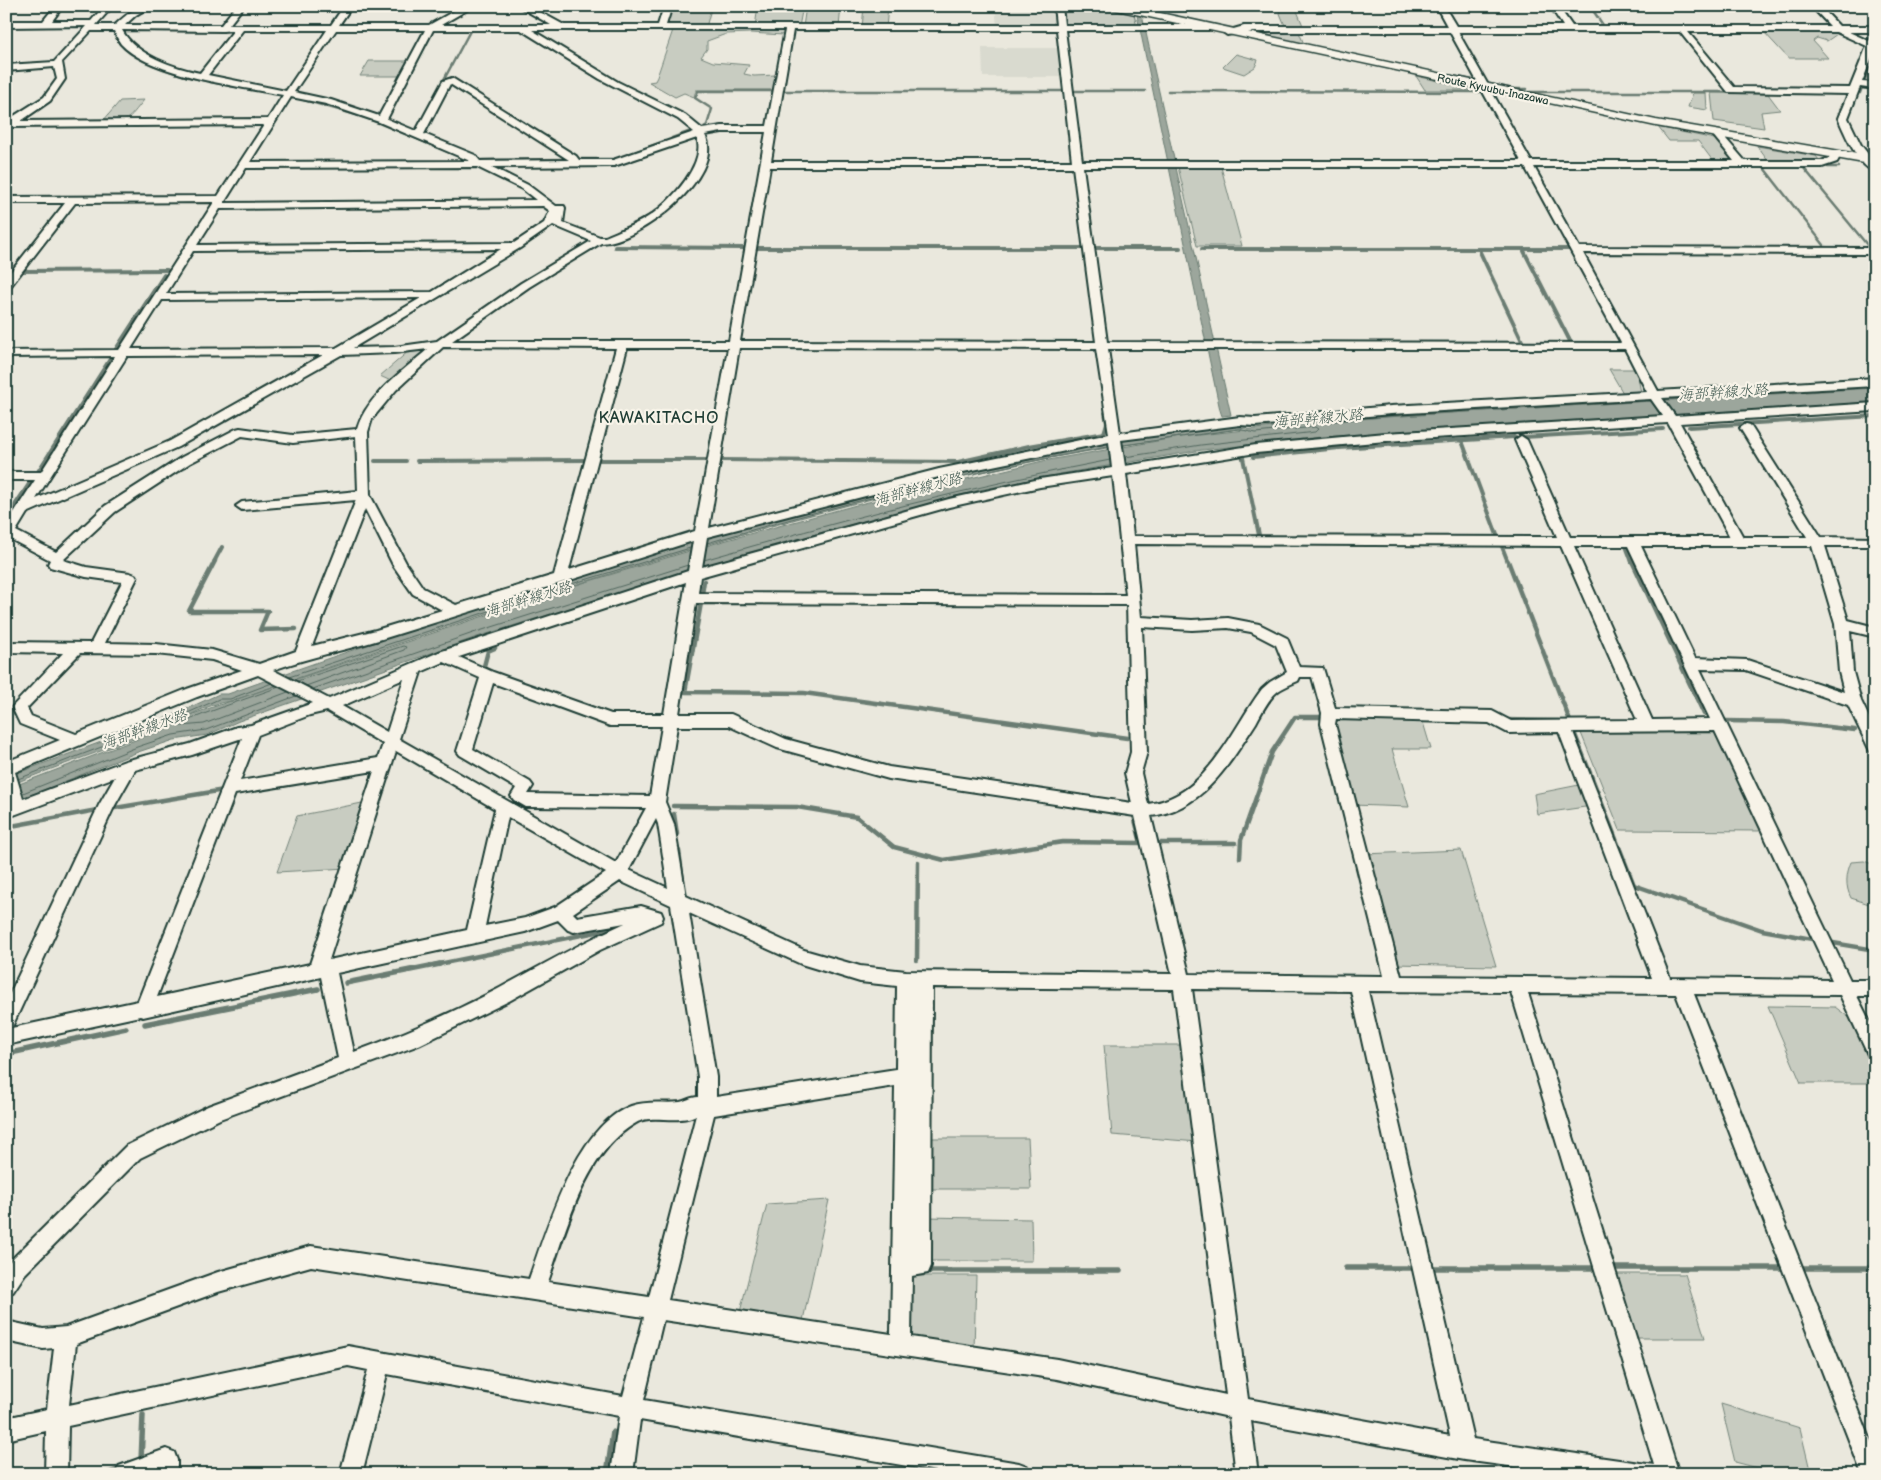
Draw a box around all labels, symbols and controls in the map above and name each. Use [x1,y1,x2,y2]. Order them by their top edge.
street label: Route Kyuubu-Inazawa [1436,71,1550,108]
water label: 海部幹線水路 [1677,380,1770,405]
water label: 海部幹線水路 [1272,405,1365,432]
district label: KAWAKITACHO [598,409,720,428]
water label: 海部幹線水路 [872,468,965,510]
water label: 海部幹線水路 [482,577,575,622]
water label: 海部幹線水路 [99,705,191,754]

